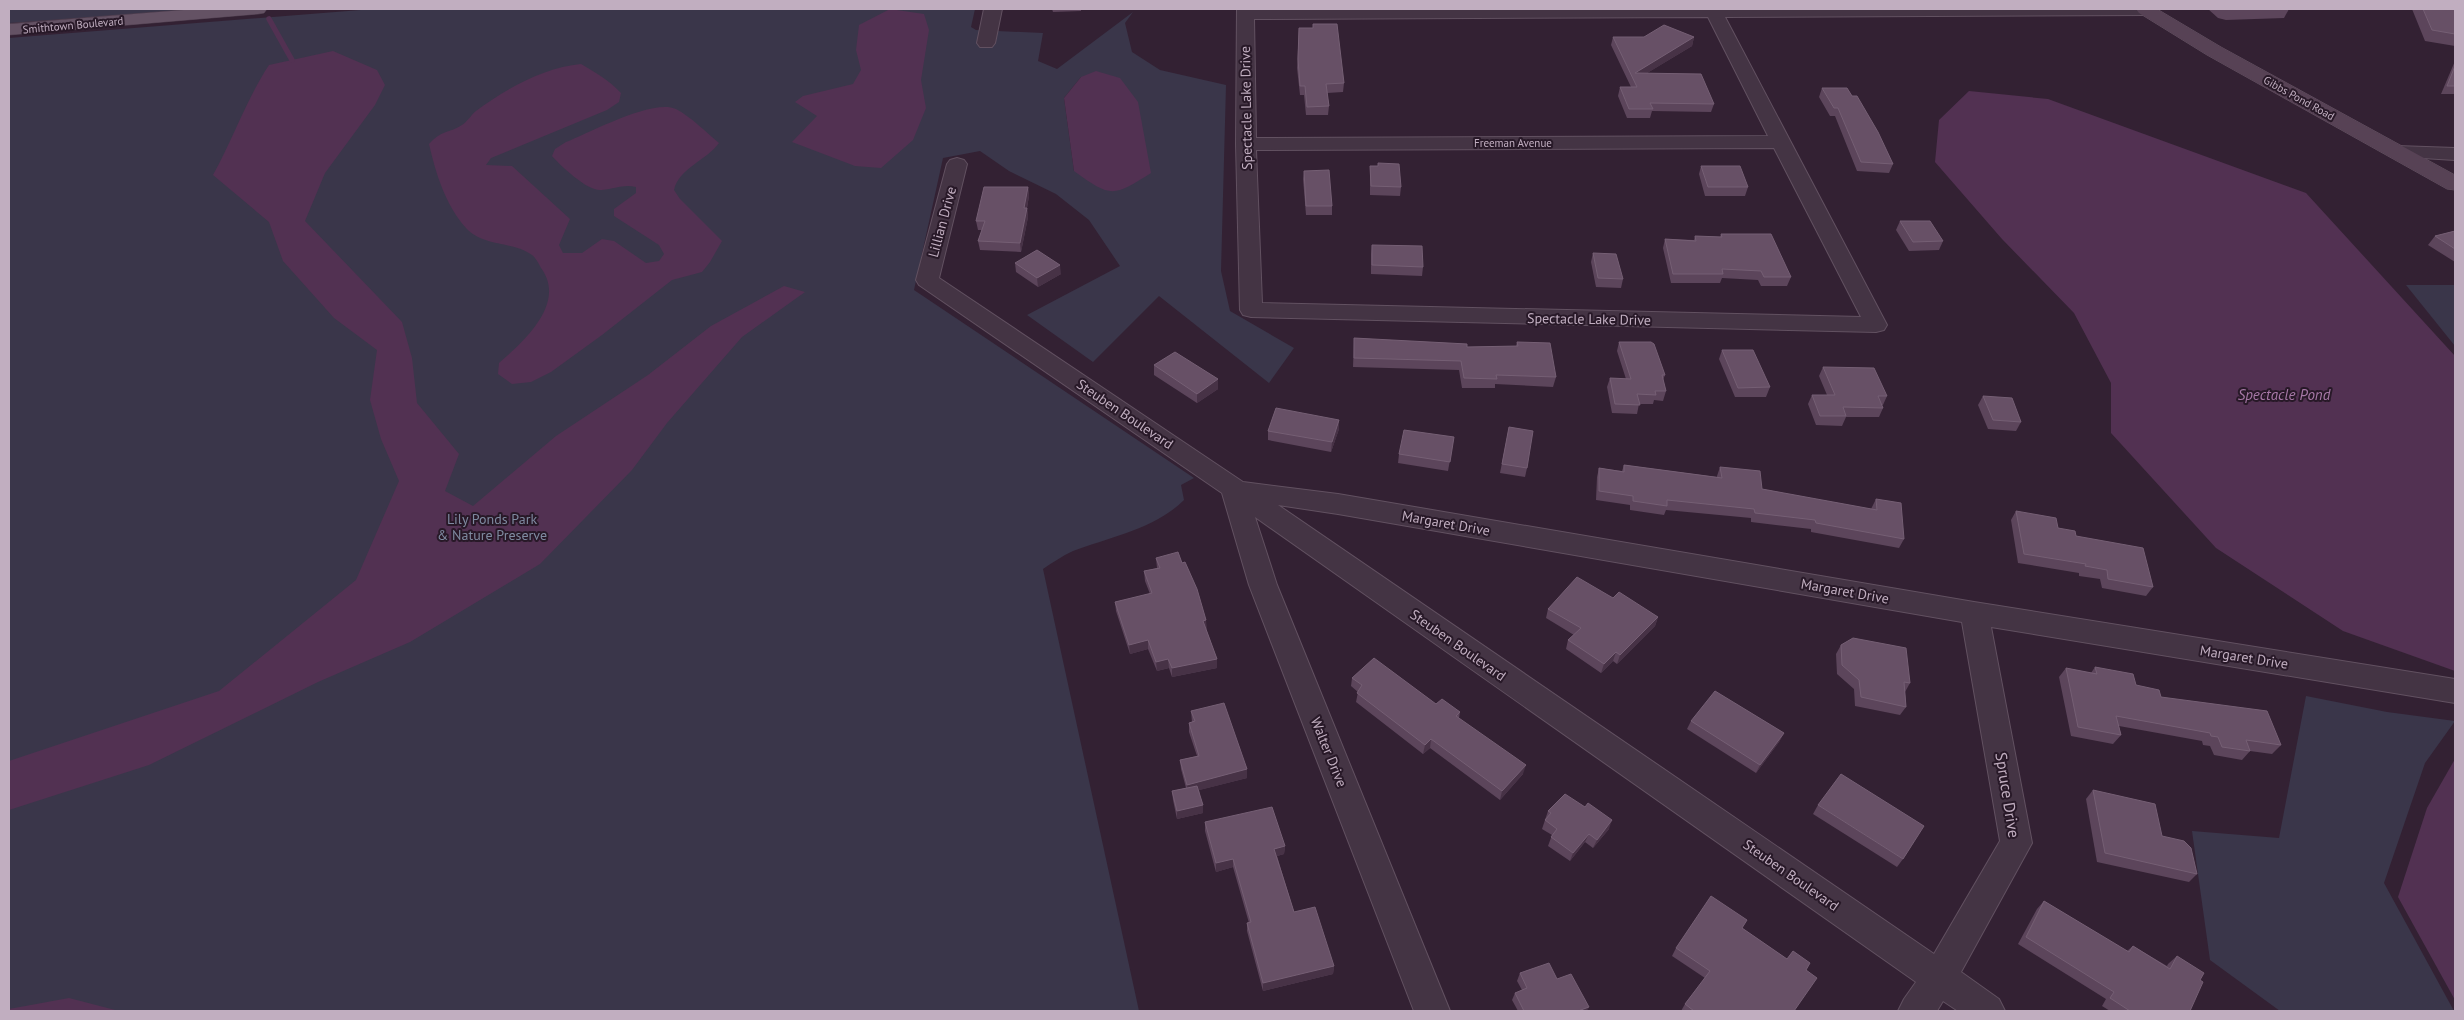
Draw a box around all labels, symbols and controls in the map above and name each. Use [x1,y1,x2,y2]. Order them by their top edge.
street label: Smithtown Boulevard [22,14,124,36]
street label: Spectacle Lake Drive [1236,46,1256,170]
street label: Gibbs Pond Road [2261,73,2337,123]
street label: Freeman Avenue [1474,136,1552,150]
street label: Lillian Drive [924,185,960,259]
street label: Spectacle Lake Drive [1527,309,1651,329]
street label: Steuben Boulevard [1073,375,1177,453]
water label: Spectacle Pond [2238,385,2331,404]
street label: Margaret Drive [1401,506,1491,540]
park label: Lily Ponds Park & Nature Preserve [437,510,547,544]
street label: Margaret Drive [1800,574,1890,608]
street label: Steuben Boulevard [1407,605,1509,685]
street label: Margaret Drive [2199,641,2289,673]
street label: Walter Drive [1307,714,1351,790]
street label: Spruce Drive [1991,751,2025,839]
street label: Steuben Boulevard [1740,835,1842,915]

